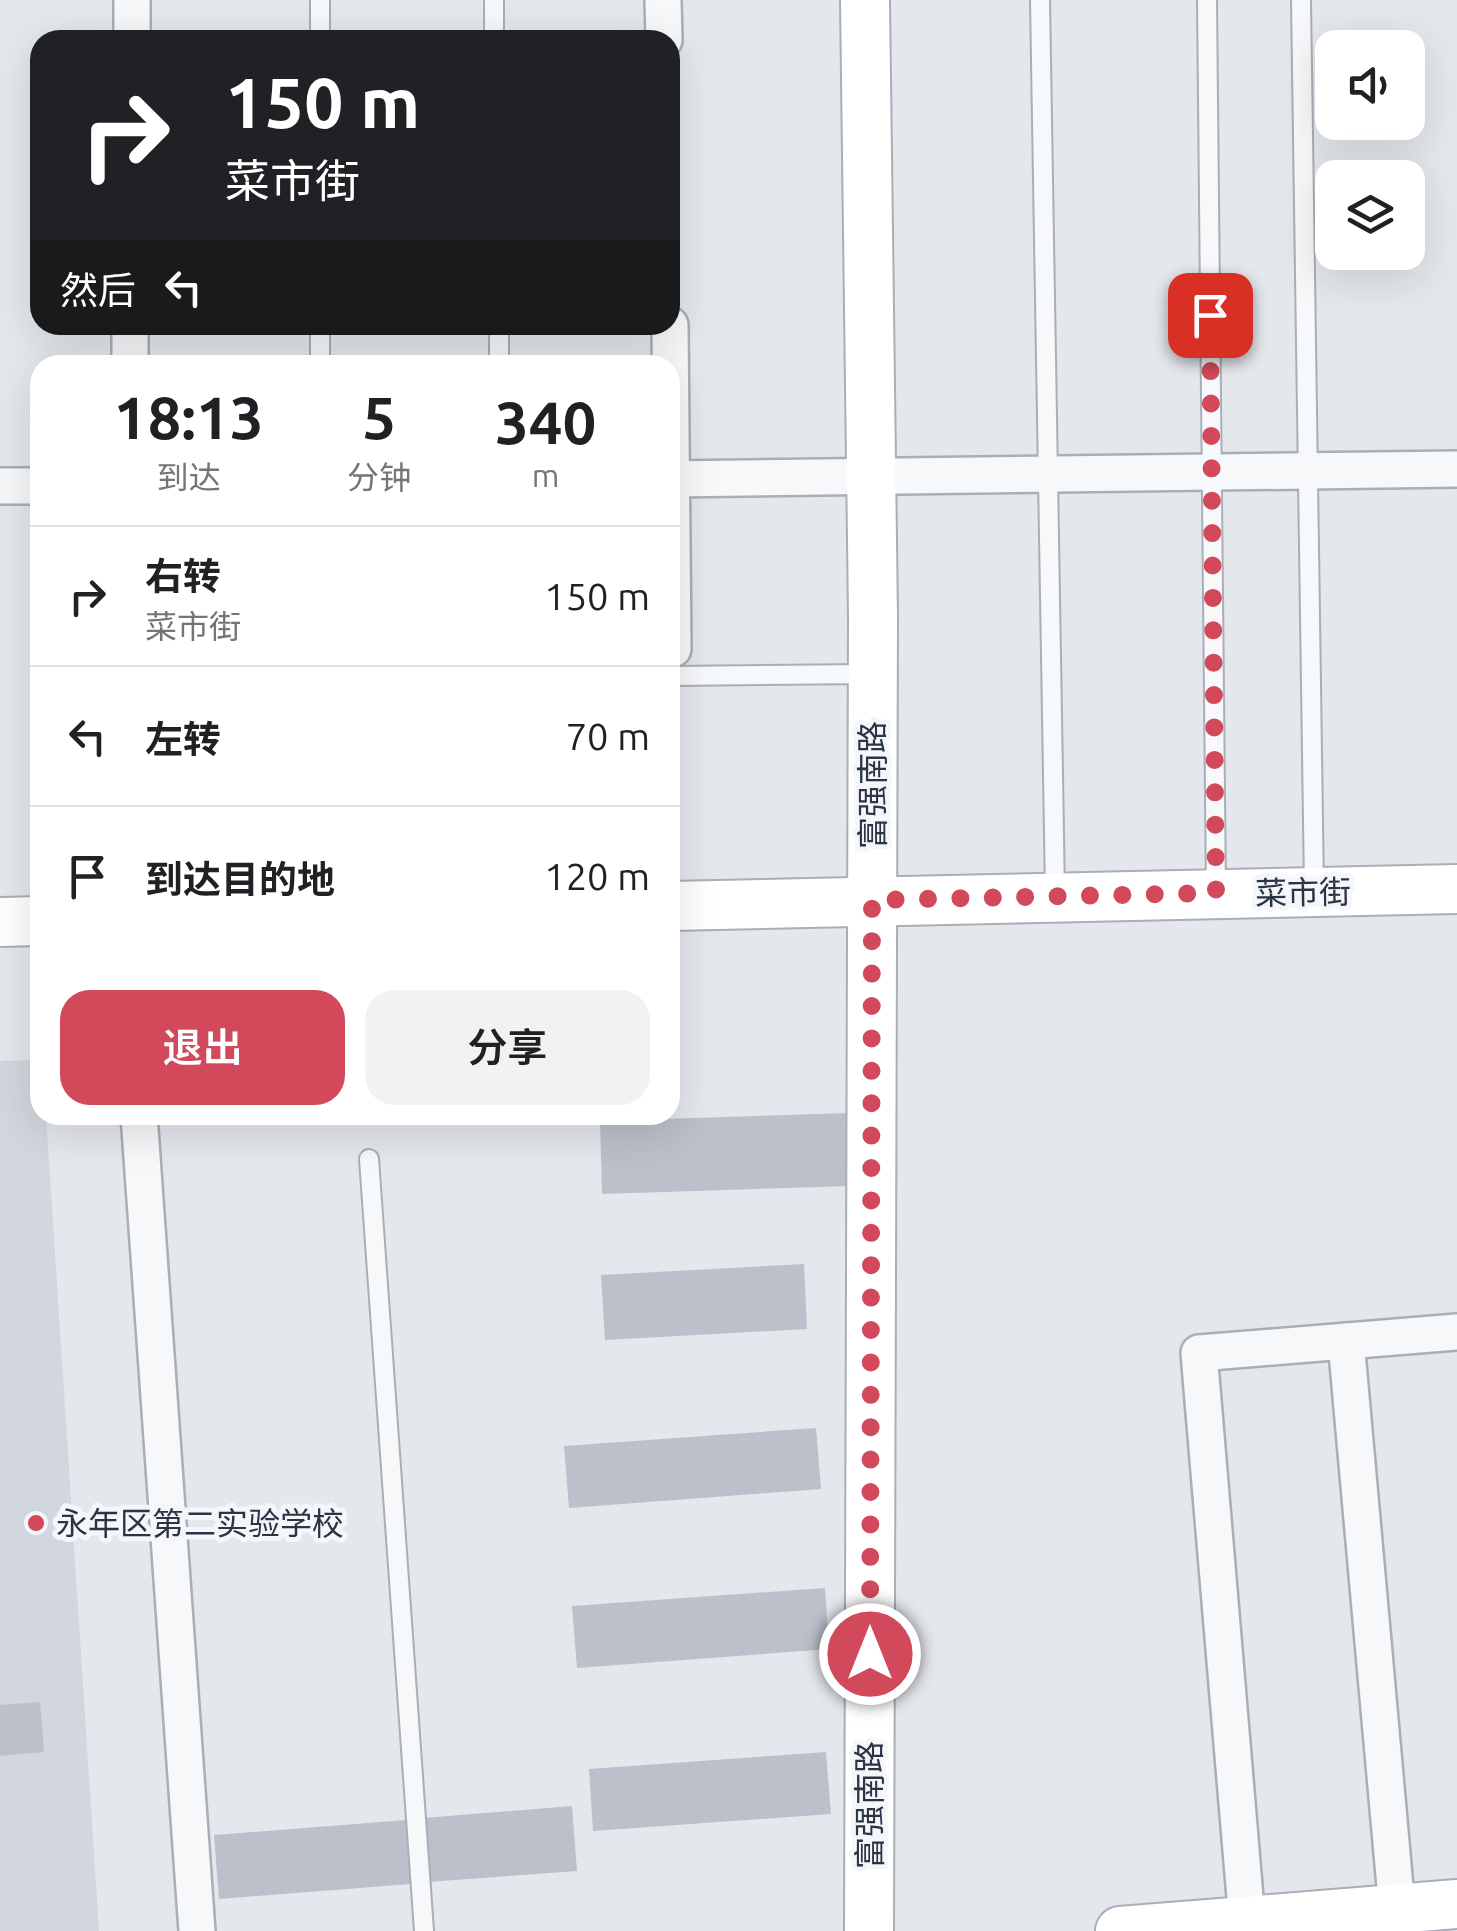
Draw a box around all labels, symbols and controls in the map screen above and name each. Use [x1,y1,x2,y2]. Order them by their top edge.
map controls [1315,30,1425,270]
button: sound [1315,30,1425,140]
text: 150 m [225,63,420,141]
icon: right [60,70,190,200]
text: 菜市街 [225,155,360,206]
button: layers [1315,160,1425,270]
icon: left [156,260,211,315]
text: 然后 [60,269,136,311]
pin [1168,273,1253,358]
icon: arrive [1183,288,1238,343]
text: 18:13 [114,383,264,450]
text: 5 [362,383,396,450]
text: 340 [495,388,596,455]
text: m [532,457,559,493]
text: 到达 [157,459,221,495]
text: 分钟 [347,459,411,495]
text: 右转 [145,555,221,597]
icon: right [60,569,115,624]
text: 150 m [544,575,650,617]
text: 菜市街 [145,608,241,644]
icon: left [60,709,115,764]
text: 70 m [566,715,650,757]
text: 左转 [145,718,221,760]
street label: 富强南路 [854,721,890,849]
icon: arrive [60,849,115,904]
text: 120 m [544,855,650,897]
text: 到达目的地 [145,858,335,900]
street label: 菜市街 [1255,873,1351,911]
button: 退出 [60,990,345,1105]
button: 分享 [365,990,650,1105]
place label: 永年区第二实验学校 [56,1505,344,1541]
marker: 永年区第二实验学校 [25,1512,47,1534]
position arrow [818,1602,922,1706]
street label: 富强南路 [851,1741,887,1869]

